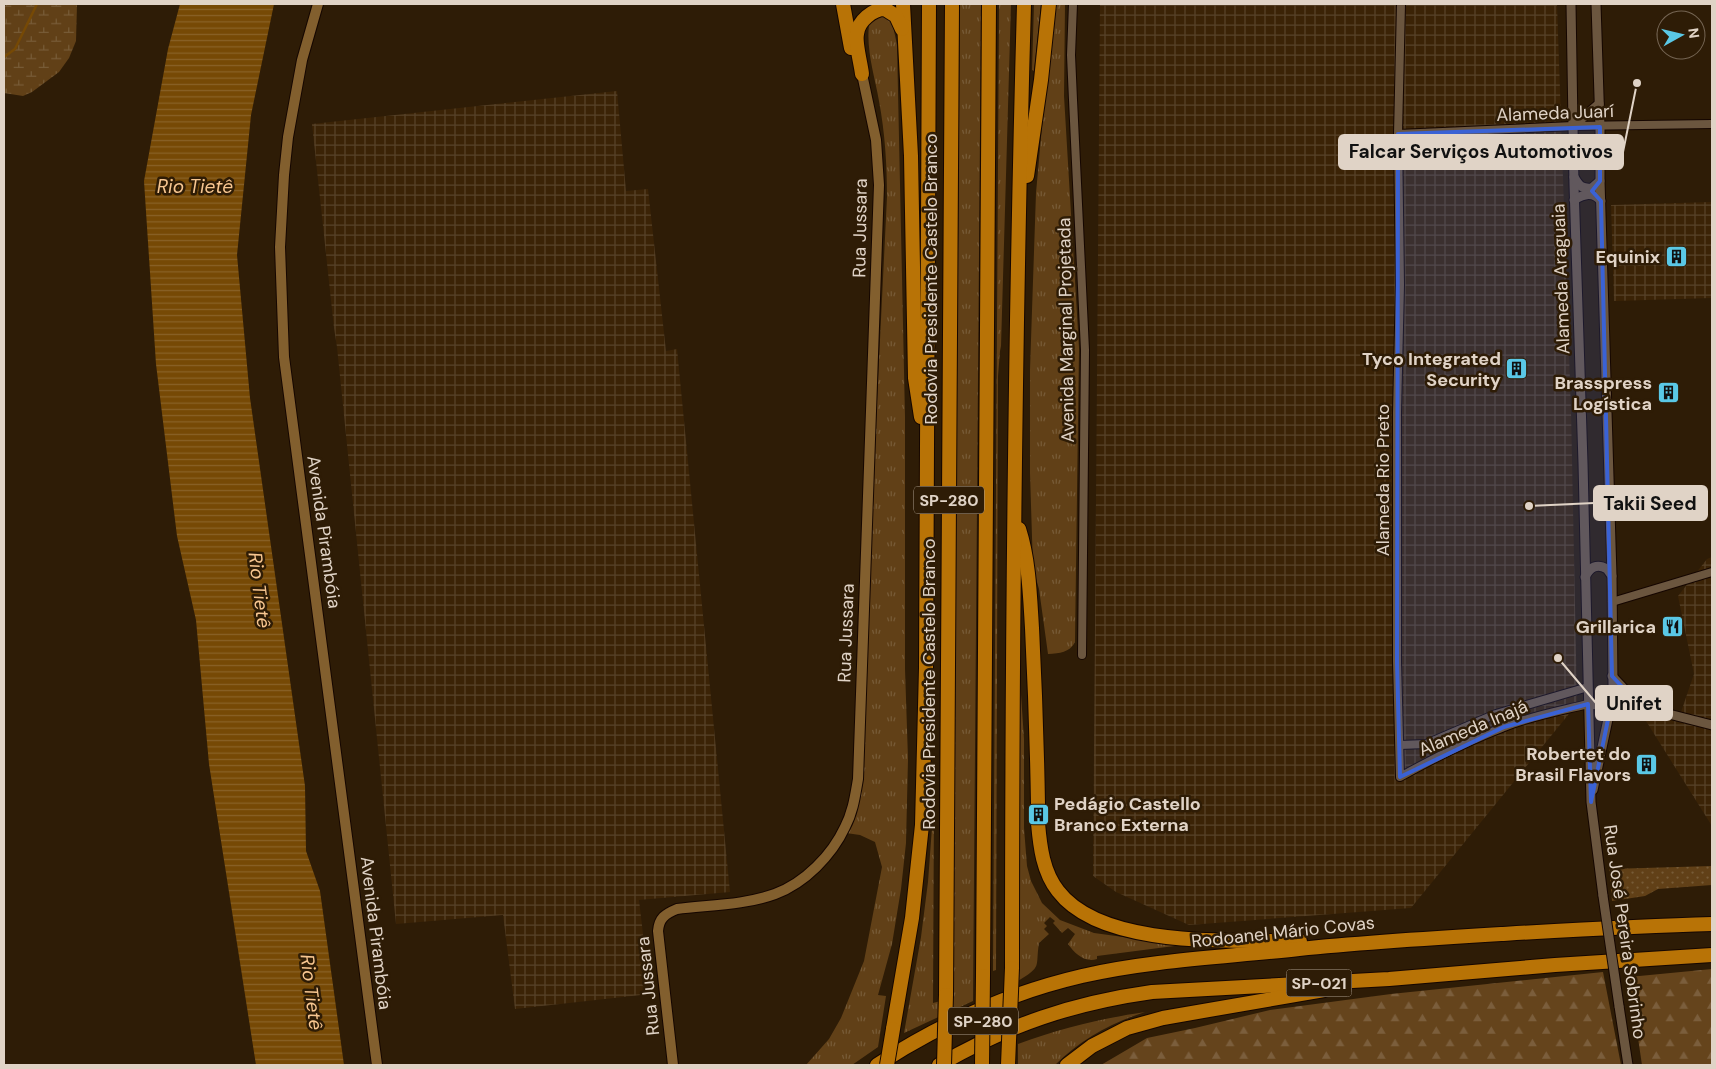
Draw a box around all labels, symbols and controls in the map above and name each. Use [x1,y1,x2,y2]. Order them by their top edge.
north arrow [1656,10,1706,60]
text: N [1684,27,1703,40]
street label: Alameda Juarí [1496,99,1614,127]
street label: Rodovia Presidente Castelo Branco [919,133,943,425]
callout: Falcar Serviços Automotivos [1339,135,1623,169]
text: Falcar Serviços Automotivos [1349,139,1613,164]
water label: Rio Tietê [157,174,233,199]
street label: Rua Jussara [847,178,873,278]
street label: Alameda Araguaia [1546,203,1576,355]
street label: Avenida Marginal Projetada [1052,217,1080,443]
place label: Equinix [1595,245,1660,269]
building icon: Equinix [1664,245,1688,269]
place label: Tyco Integrated Security [1362,347,1501,392]
building icon: Tyco Integrated Security [1505,357,1529,381]
place label: Brasspress Logística [1554,371,1652,416]
building icon: Brasspress Logística [1656,381,1680,405]
street label: Alameda Rio Preto [1371,404,1395,556]
street label: Avenida Pirambóia [301,454,347,610]
road number: SP-280 [914,486,984,514]
callout: Takii Seed [1594,486,1707,520]
text: Takii Seed [1603,491,1697,516]
street label: Rodovia Presidente Castelo Branco [917,538,941,830]
water label: Rio Tietê [242,551,277,630]
street label: Rua Jussara [832,583,860,683]
place label: Grillarica [1576,615,1656,639]
restaurant icon: Grillarica [1660,615,1684,639]
callout: Unifet [1596,686,1672,720]
text: Unifet [1606,691,1662,716]
street label: Alameda Inajá [1415,694,1531,762]
place label: Robertet do Brasil Flavors [1515,742,1631,787]
building icon: Robertet do Brasil Flavors [1635,752,1659,776]
place label: Pedágio Castello Branco Externa [1054,792,1201,837]
building icon: Pedágio Castello Branco Externa [1026,802,1050,826]
street label: Rua José Pereira Sobrinho [1598,823,1652,1041]
street label: Avenida Pirambóia [355,855,397,1011]
street label: Rodoanel Mário Covas [1190,910,1376,954]
street label: Rua Jussara [631,935,665,1037]
water label: Rio Tietê [294,953,329,1032]
road number: SP-021 [1286,970,1352,996]
road number: SP-280 [948,1008,1018,1034]

